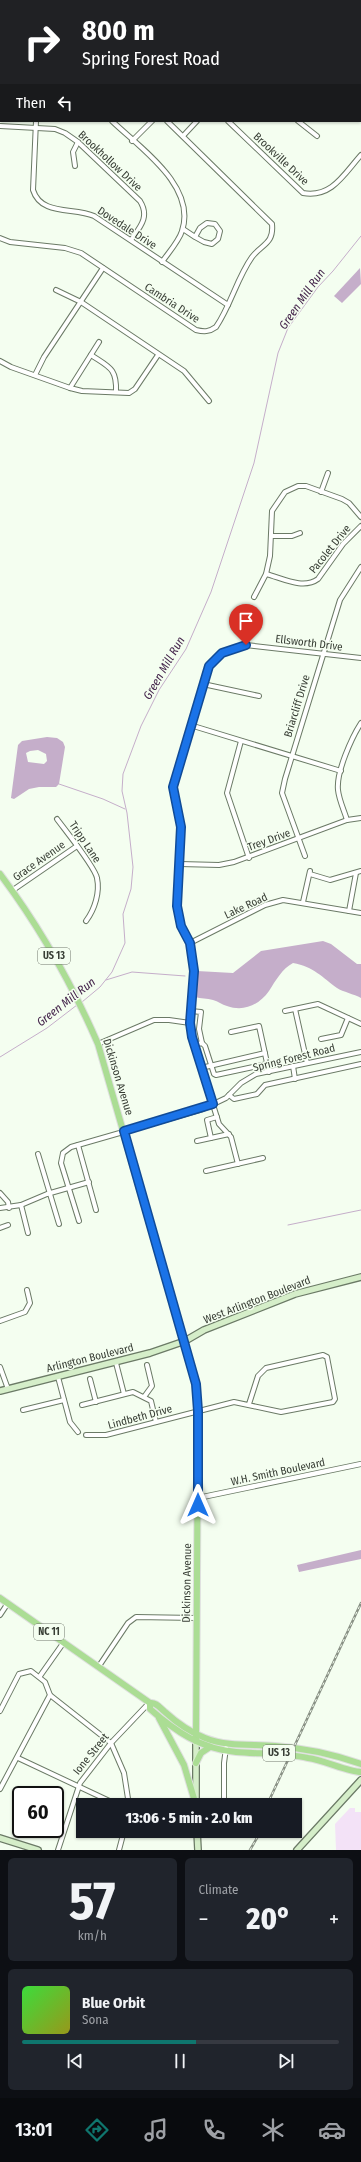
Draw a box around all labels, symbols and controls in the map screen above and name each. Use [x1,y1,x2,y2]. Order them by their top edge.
text: 800 m [82,14,155,47]
icon: right [16,16,68,68]
text: Spring Forest Road [82,48,220,70]
icon: left [54,92,76,114]
text: Then [16,94,46,112]
street label: Brookhollow Drive [75,128,145,194]
street label: Brookville Drive [251,130,311,188]
street label: Dovedale Drive [95,204,159,252]
water label: Green Mill Run [276,266,328,332]
street label: Cambria Drive [142,280,202,326]
street label: Pacolet Drive [307,522,353,576]
pin [229,604,263,645]
icon: arrive [235,610,257,632]
street label: Ellsworth Drive [275,632,343,654]
water label: Green Mill Run [140,634,188,702]
street label: Briarcliff Drive [281,673,313,739]
street label: Tripp Lane [66,819,104,865]
street label: Trey Drive [246,826,292,854]
street label: Grace Avenue [10,838,68,884]
street label: Lake Road [222,890,270,922]
road number: US 13 [38,948,70,964]
water label: Green Mill Run [34,975,98,1029]
street label: Dickinson Avenue [100,1037,136,1117]
street label: Spring Forest Road [252,1041,336,1075]
street label: West Arlington Boulevard [202,1274,312,1326]
street label: Arlington Boulevard [45,1341,135,1375]
street label: Lindbeth Drive [106,1402,174,1432]
street label: W.H. Smith Boulevard [230,1456,326,1488]
position arrow [177,1484,219,1526]
street label: Dickinson Avenue [180,1543,194,1623]
road number: NC 11 [34,1624,64,1640]
street label: Ione Street [70,1730,112,1777]
road number: US 13 [263,1745,295,1761]
speed limit sign: 60 [12,1786,64,1838]
text: 13:06 · 5 min · 2.0 km [126,1809,252,1827]
text: 57 [69,1870,116,1933]
text: Climate [199,1882,239,1897]
text: 20° [246,1901,291,1937]
text: − [199,1906,208,1933]
text: + [329,1906,339,1933]
text: km/h [78,1928,107,1943]
text: Blue Orbit [82,1994,145,2012]
text: Sona [82,2012,109,2027]
icon: previous [64,2050,86,2072]
icon: pause [169,2050,191,2072]
icon: next [275,2050,297,2072]
icon: directions [83,2116,111,2144]
icon: music [142,2116,170,2144]
icon: phone [200,2116,228,2144]
icon: climate [259,2116,287,2144]
icon: car [318,2116,346,2144]
text: 13:01 [15,2119,53,2141]

